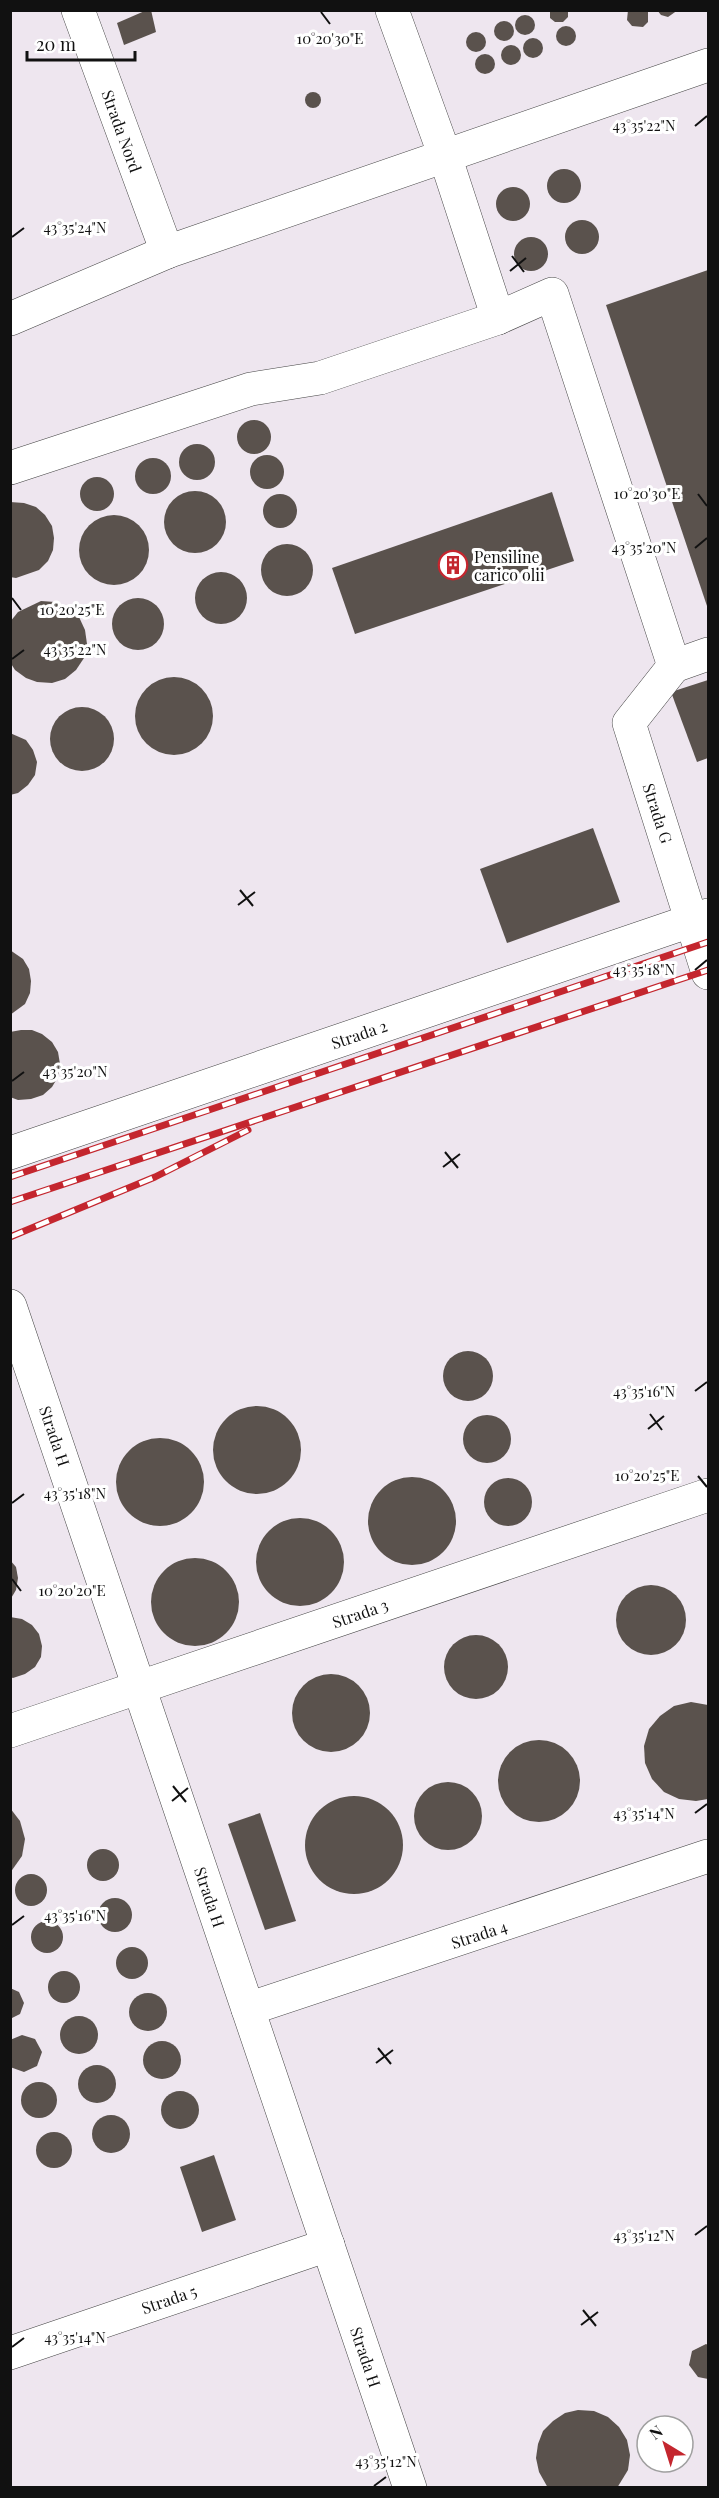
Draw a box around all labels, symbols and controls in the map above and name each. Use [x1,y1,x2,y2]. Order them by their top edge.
scale bar [27,24,135,62]
text: 10°20'30"E [297,28,363,48]
text: 20 m [36,32,76,56]
street label: Strada Nord [97,87,147,175]
text: 43°35'22"N [612,115,676,135]
text: 43°35'24"N [43,217,107,237]
text: 10°20'30"E [614,483,680,503]
text: 43°35'20"N [612,537,677,557]
place label: Pensiline carico olii [474,546,545,585]
building icon: Pensiline carico olii [437,549,469,581]
text: 10°20'25"E [40,599,104,619]
text: 43°35'22"N [43,639,107,659]
street label: Strada G [638,780,678,846]
text: 43°35'18"N [613,959,676,979]
street label: Strada 2 [328,1015,390,1053]
text: 43°35'20"N [43,1061,108,1081]
text: 43°35'16"N [613,1381,675,1401]
street label: Strada H [35,1403,75,1469]
text: 10°20'25"E [615,1465,679,1485]
text: 43°35'18"N [44,1483,107,1503]
text: 10°20'20"E [38,1580,106,1600]
street label: Strada 3 [329,1594,391,1632]
text: 43°35'14"N [613,1803,675,1823]
street label: Strada H [190,1864,230,1930]
text: 43°35'16"N [44,1905,106,1925]
street label: Strada 4 [448,1915,510,1953]
text: 43°35'12"N [613,2225,675,2245]
street label: Strada 5 [139,2280,199,2318]
street label: Strada H [346,2324,386,2390]
text: 43°35'14"N [44,2327,106,2347]
north arrow [635,2414,695,2474]
text: N [644,2420,667,2444]
text: 43°35'12"N [355,2451,417,2471]

